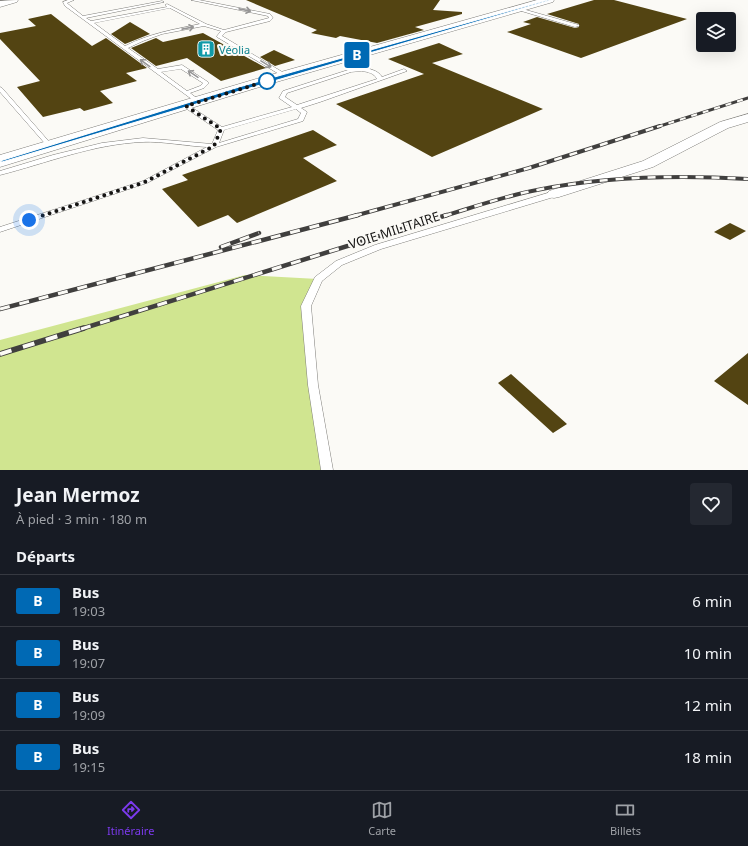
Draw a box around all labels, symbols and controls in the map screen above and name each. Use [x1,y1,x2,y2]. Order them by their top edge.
one-way arrow [238,7,251,15]
map controls [696,12,736,52]
button: layers [696,12,736,52]
one-way arrow [182,24,195,32]
building icon: Véolia [196,39,216,59]
place label: Véolia [219,42,250,57]
line badge: B [344,42,370,68]
text: B [352,45,362,64]
one-way arrow [140,58,151,67]
one-way arrow [260,60,272,68]
one-way arrow [188,70,199,78]
unlabelled marker [258,72,276,90]
street label: VOIE MILITAIRE [346,207,442,253]
your location [19,210,39,230]
text: Jean Mermoz [16,482,140,508]
button: heart [690,483,732,525]
text: À pied · 3 min · 180 m [16,510,147,528]
text: Départs [16,546,75,566]
text: Bus [72,582,99,602]
text: B [33,591,43,610]
text: 6 min [692,591,732,611]
text: 19:03 [72,602,105,620]
text: Bus [72,634,99,654]
text: B [33,643,43,662]
text: 10 min [684,643,732,663]
text: 19:07 [72,654,105,672]
text: Bus [72,686,99,706]
text: B [33,695,43,714]
text: 12 min [684,695,732,715]
text: 19:09 [72,706,105,724]
text: Bus [72,738,99,758]
text: B [33,747,43,766]
text: 18 min [684,747,732,767]
text: 19:15 [72,758,105,776]
tab: Itinéraire [107,799,154,838]
tab: Carte [368,799,396,838]
tab: Billets [610,799,641,838]

